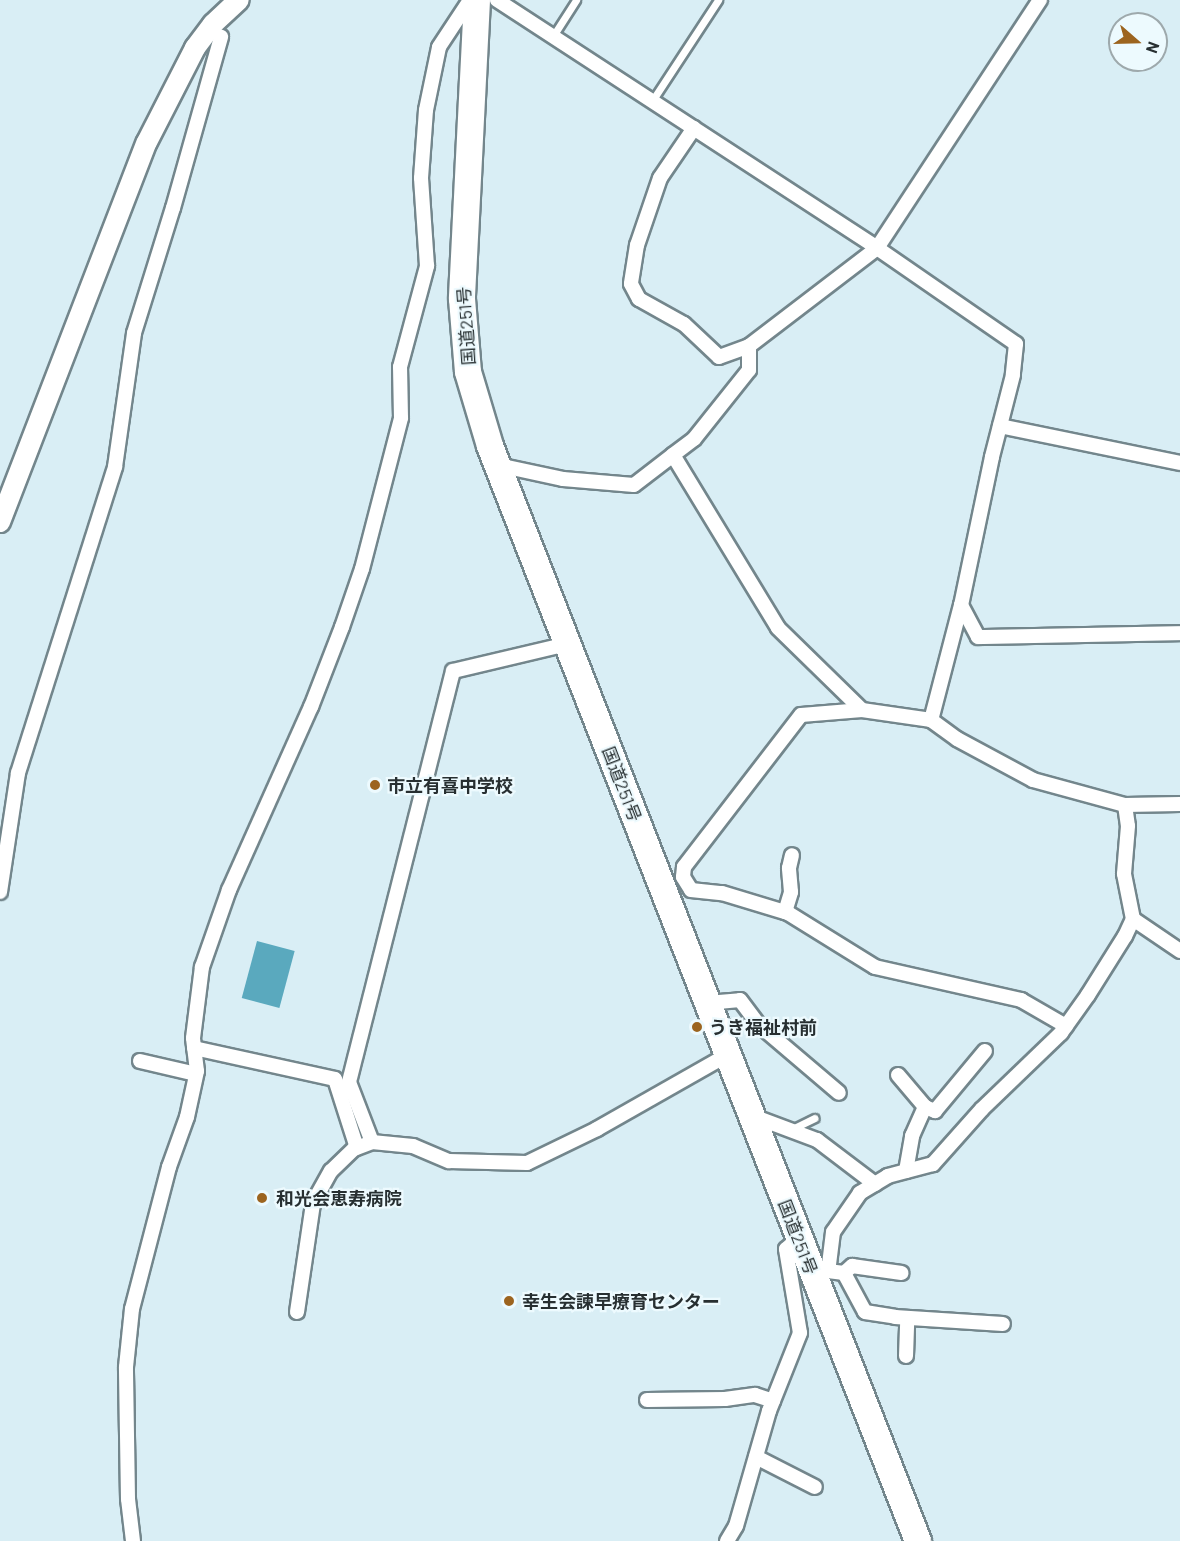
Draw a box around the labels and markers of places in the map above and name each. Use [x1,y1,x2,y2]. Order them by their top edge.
place label: 市立有喜中学校 [387,774,513,796]
marker: 市立有喜中学校 [368,778,382,792]
place label: うき福祉村前 [709,1016,817,1038]
marker: うき福祉村前 [690,1020,704,1034]
place label: 和光会恵寿病院 [276,1187,402,1209]
marker: 和光会恵寿病院 [253,1189,271,1207]
place label: 幸生会諫早療育センター [522,1290,720,1312]
marker: 幸生会諫早療育センター [500,1292,518,1310]

